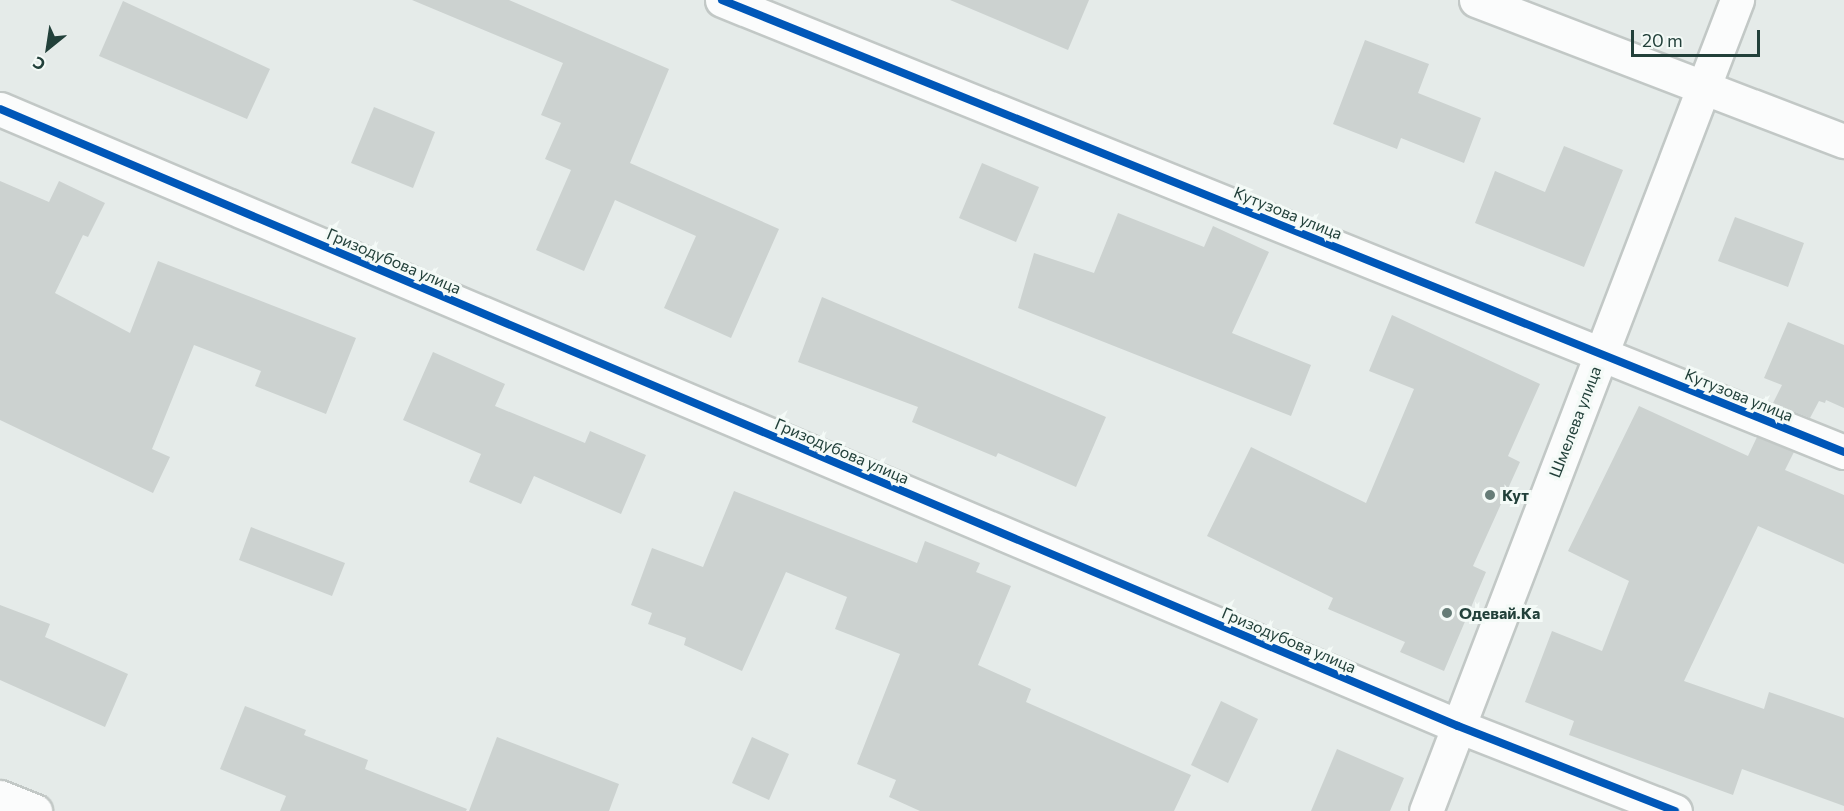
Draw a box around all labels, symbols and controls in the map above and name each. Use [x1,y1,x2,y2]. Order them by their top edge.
north arrow [18,18,78,78]
scale bar [1634,18,1763,56]
text: 20 m [1642,29,1683,51]
text: С [29,53,48,75]
street label: Кутузова улица [1231,183,1345,243]
street label: Гризодубова улица [324,224,464,298]
street label: Шмелева улица [1545,364,1605,480]
street label: Кутузова улица [1682,365,1796,425]
street label: Гризодубова улица [772,414,912,488]
place label: Кут [1502,485,1529,505]
marker: Кут [1483,488,1497,502]
street label: Гризодубова улица [1219,603,1359,677]
place label: Одевай.Ка [1459,603,1540,623]
marker: Одевай.Ка [1440,606,1454,620]

